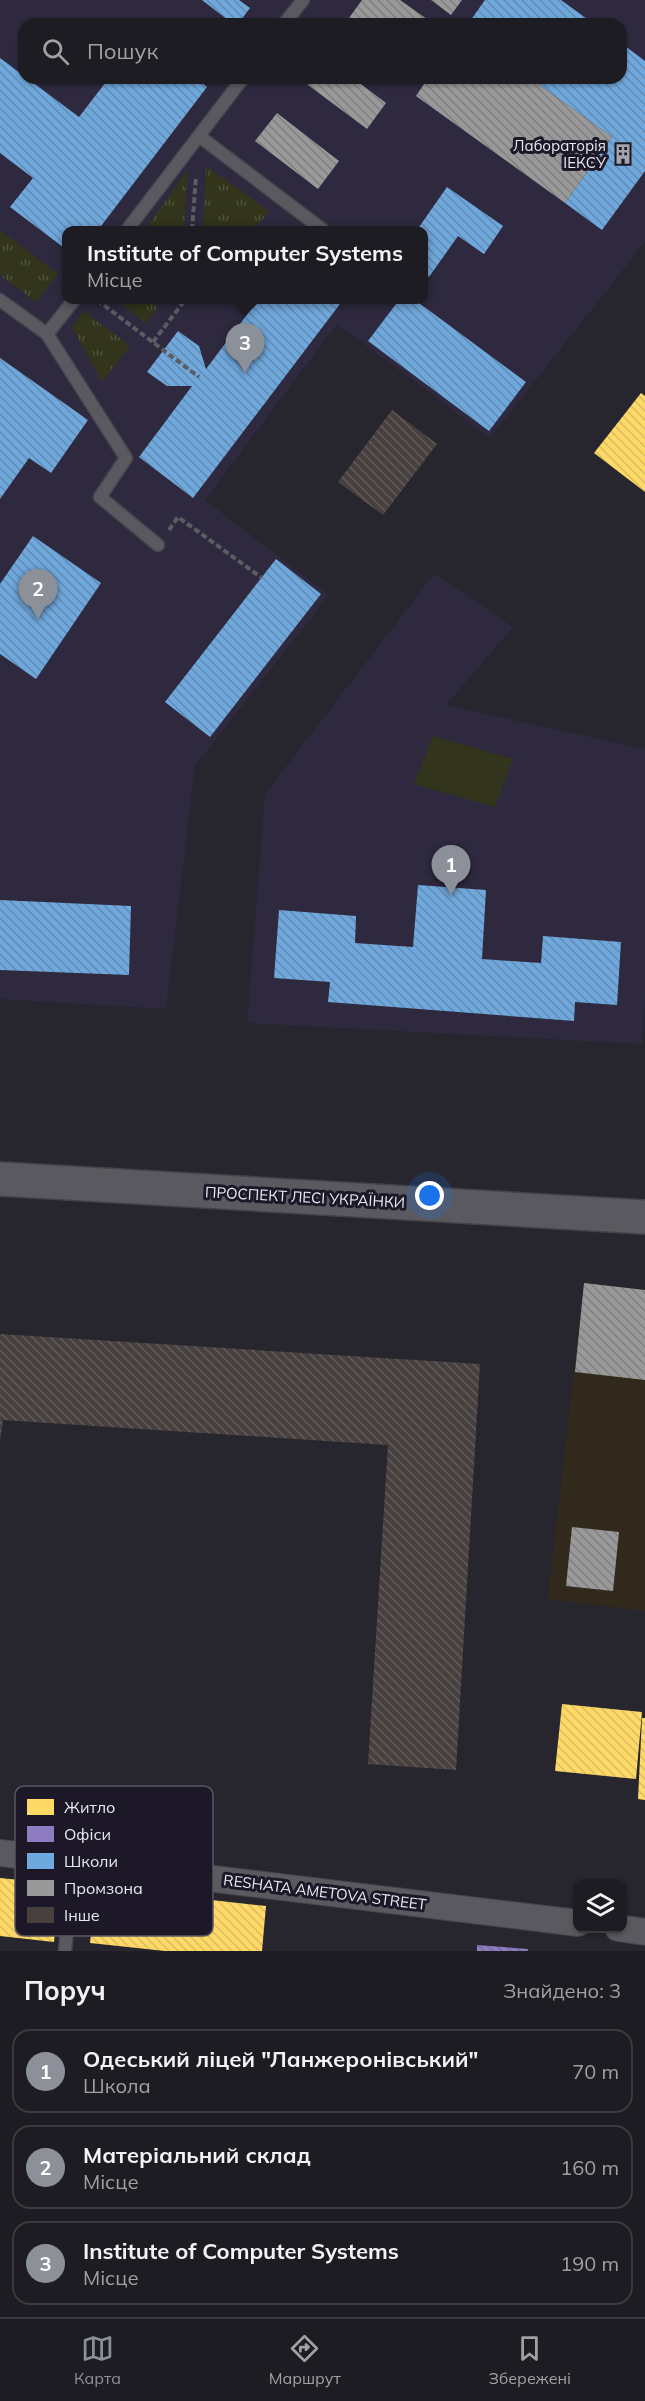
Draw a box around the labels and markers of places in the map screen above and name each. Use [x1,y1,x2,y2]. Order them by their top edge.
place label: Лабораторія ІЕКСУ [513,136,606,172]
building icon: Лабораторія ІЕКСУ [611,142,635,166]
pin: 3 [226,324,264,373]
pin: 2 [18,570,57,619]
pin: 1 [432,846,470,895]

